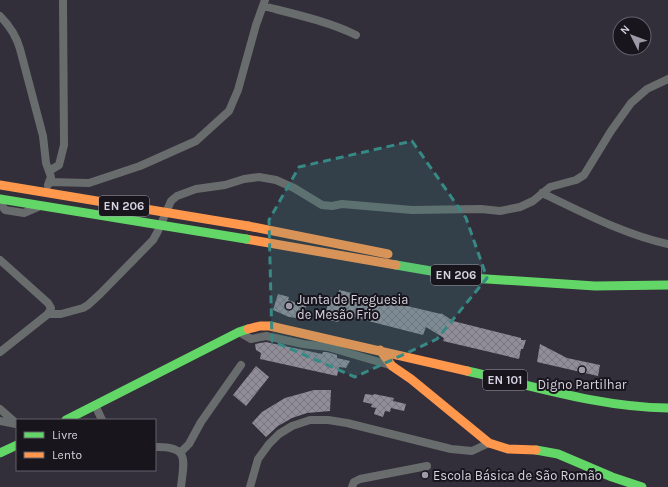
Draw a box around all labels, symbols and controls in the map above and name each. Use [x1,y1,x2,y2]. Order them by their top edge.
north arrow [612,16,652,56]
text: N [617,22,632,37]
road number: EN 206 [99,196,149,216]
road number: EN 206 [431,265,481,285]
place label: Junta de Freguesia de Mesão Frio [297,292,409,322]
marker: Junta de Freguesia de Mesão Frio [284,301,294,311]
marker: Digno Partilhar [577,365,587,375]
road number: EN 101 [483,370,527,390]
place label: Digno Partilhar [538,377,627,392]
legend [16,419,156,471]
text: Livre [52,428,78,442]
text: Lento [52,448,82,462]
place label: Escola Básica de São Romão [433,468,602,483]
marker: Escola Básica de São Romão [420,470,430,480]

